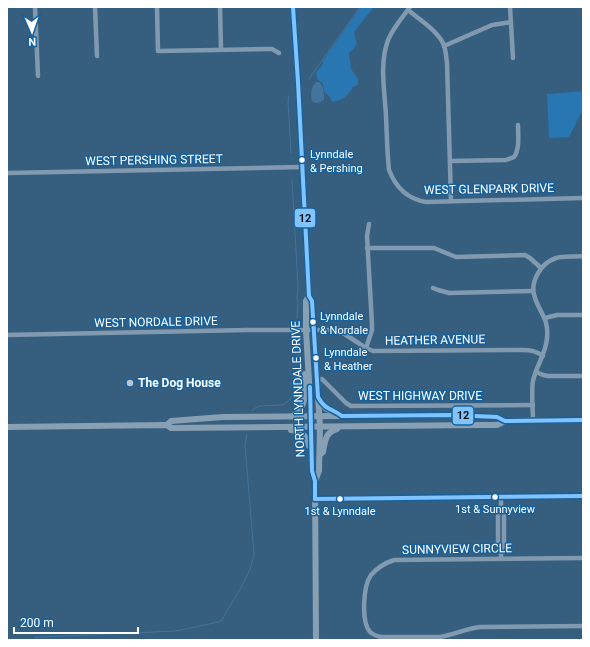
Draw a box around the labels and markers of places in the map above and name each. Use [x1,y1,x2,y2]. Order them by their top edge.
place label: Lynndale & Pershing [310,148,363,175]
marker: Lynndale & Pershing [297,155,307,165]
place label: Lynndale & Nordale [320,310,368,337]
marker: Lynndale & Nordale [308,317,318,327]
place label: Lynndale & Heather [324,346,373,373]
marker: Lynndale & Heather [311,353,321,363]
place label: The Dog House [138,376,221,390]
marker: The Dog House [125,378,135,388]
marker: 1st & Sunnyview [490,492,500,502]
marker: 1st & Lynndale [335,494,345,504]
place label: 1st & Sunnyview [455,503,536,516]
place label: 1st & Lynndale [304,505,376,518]

